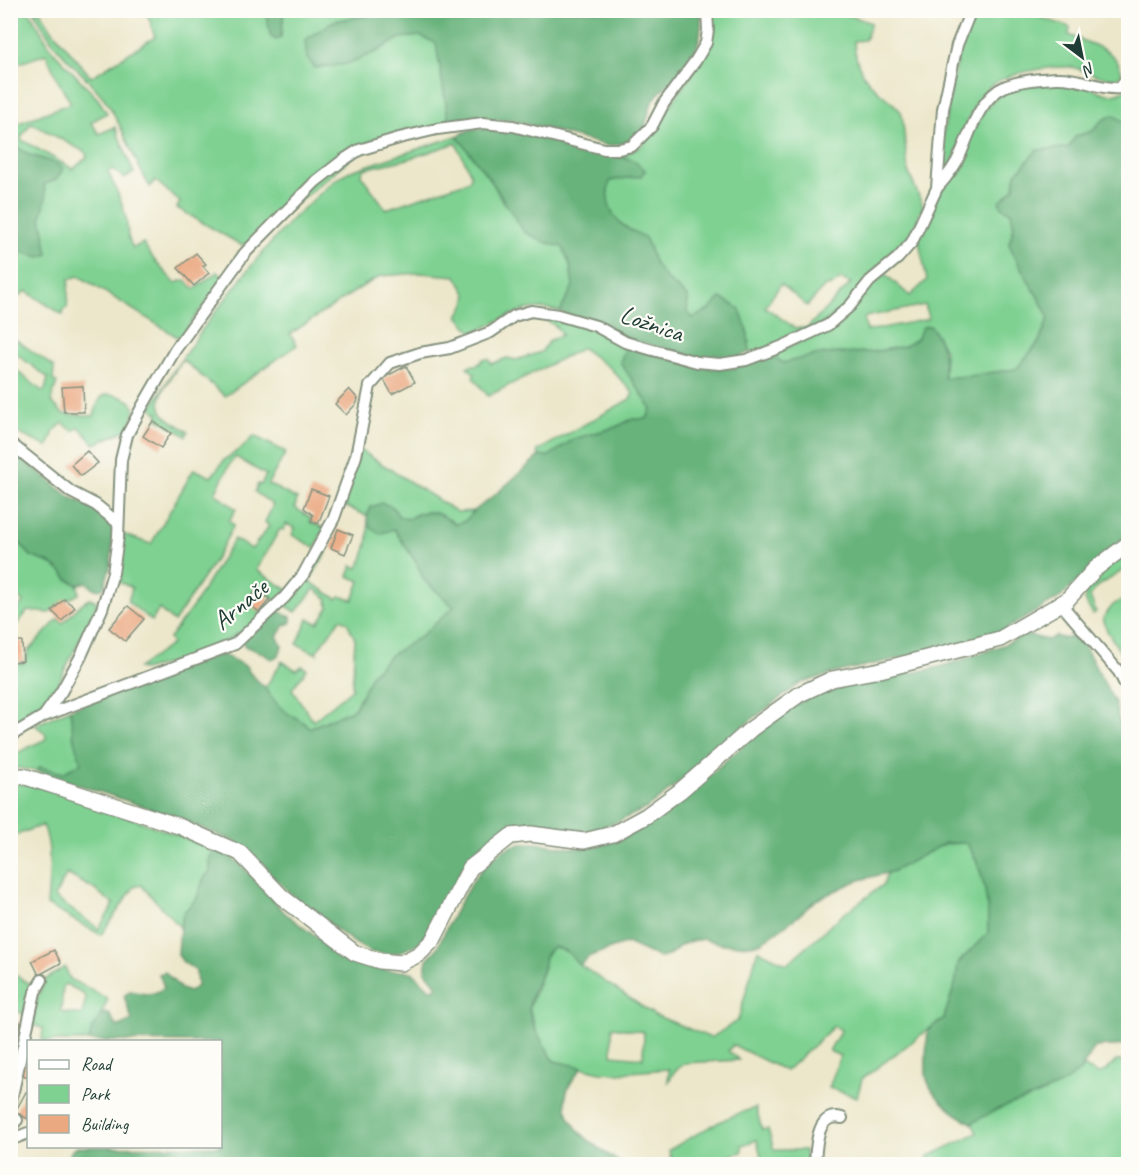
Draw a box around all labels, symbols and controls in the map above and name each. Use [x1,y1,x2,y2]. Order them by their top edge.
north arrow [1052,27,1112,87]
text: N [1077,58,1099,82]
street label: Ložnica [616,297,689,350]
street label: Arnače [206,570,277,637]
legend [27,1040,222,1148]
text: Road [81,1053,114,1075]
text: Park [81,1083,111,1105]
text: Building [81,1113,130,1135]

